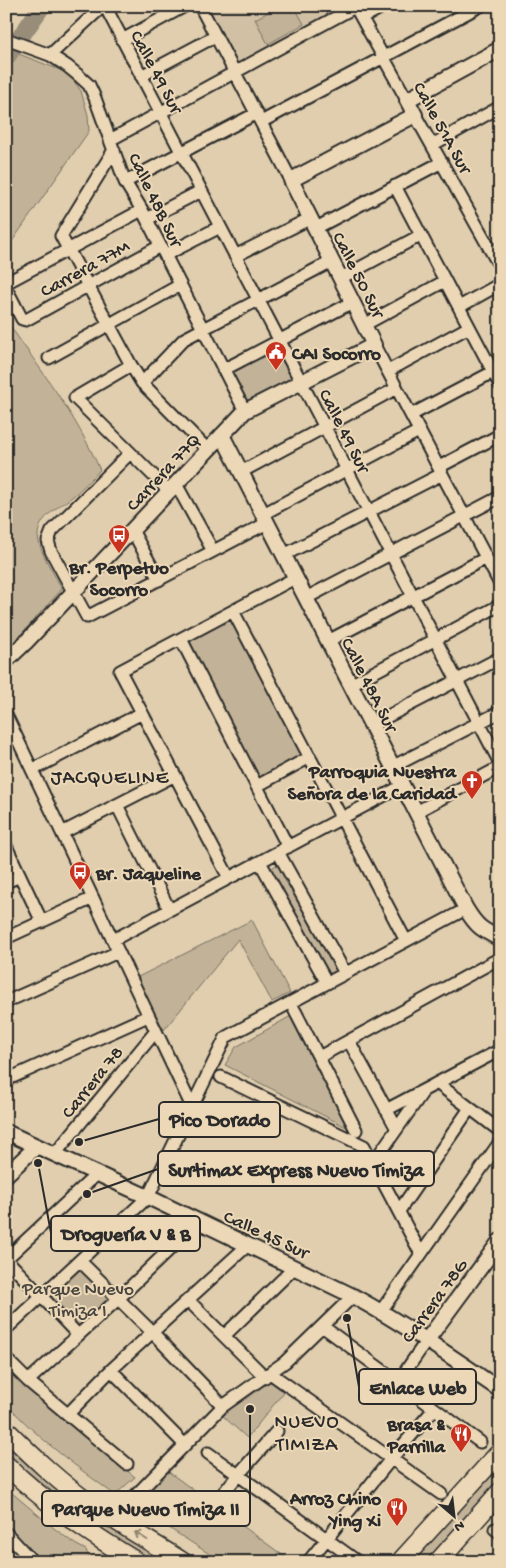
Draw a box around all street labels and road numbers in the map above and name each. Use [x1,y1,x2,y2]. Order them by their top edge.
street label: Calle 49 Sur [123,27,187,120]
street label: Calle 51A Sur [406,79,477,181]
street label: Calle 48B Sur [121,150,187,253]
street label: Calle 50 Sur [325,229,389,324]
street label: Carrera 77M [37,236,135,304]
street label: Calle 49 Sur [312,386,375,479]
street label: Carrera 77Q [123,429,207,517]
street label: Calle 48A Sur [334,634,403,739]
street label: Carrera 78 [58,1042,130,1124]
street label: Calle 45 Sur [219,1206,314,1267]
street label: Carrera 78G [398,1255,475,1349]

